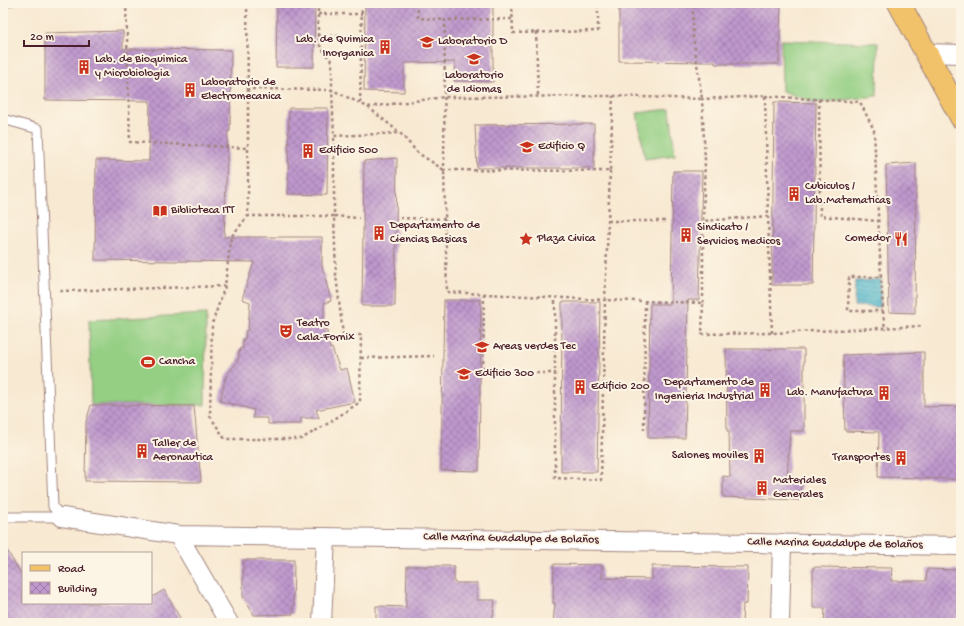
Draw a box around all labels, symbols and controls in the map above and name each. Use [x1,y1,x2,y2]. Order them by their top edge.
scale bar [24,22,89,48]
text: 20 m [30,31,55,45]
place label: Lab. de Quimica Inorganica [296,33,374,61]
school or university icon: Laboratorio D [419,34,435,50]
place label: Laboratorio D [438,35,508,49]
building icon: Lab. de Quimica Inorganica [377,39,393,55]
school or university icon: Laboratorio de Idiomas [466,51,482,67]
place label: Lab. de Bioquimica y Microbiologia [95,53,188,81]
building icon: Lab. de Bioquimica y Microbiologia [76,59,92,75]
place label: Laboratorio de Idiomas [445,69,503,97]
place label: Laboratorio de Electromecanica [201,76,282,104]
building icon: Laboratorio de Electromecanica [182,82,198,98]
school or university icon: Edificio Q [519,139,535,155]
place label: Edificio Q [538,140,585,154]
building icon: Edificio 500 [300,143,316,159]
place label: Edificio 500 [319,144,378,158]
place label: Cubiculos / Lab.Matematicas [805,180,891,208]
building icon: Cubiculos / Lab.Matematicas [786,186,802,202]
library icon: Biblioteca ITT [152,203,168,219]
place label: Biblioteca ITT [170,204,236,218]
place label: Departamento de Ciencias Basicas [389,219,481,247]
place label: Sindicato / Servicios medicos [697,221,781,249]
building icon: Departamento de Ciencias Basicas [371,225,387,241]
building icon: Sindicato / Servicios medicos [678,227,694,243]
place icon: Plaza Civica [518,231,534,247]
restaurant icon: Comedor [893,231,909,247]
place label: Plaza Civica [536,232,596,246]
place label: Comedor [845,232,892,246]
place label: Teatro Cala-Fornix [296,317,355,345]
theatre icon: Teatro Cala-Fornix [278,323,294,339]
school or university icon: Areas verdes Tec [474,339,490,355]
place label: Areas verdes Tec [493,340,576,354]
sports icon: Cancha [140,354,156,370]
place label: Cancha [159,355,195,369]
school or university icon: Edificio 300 [456,366,472,382]
place label: Edificio 300 [475,367,534,381]
place label: Departamento de Ingenieria Industrial [655,376,755,404]
building icon: Edificio 200 [572,379,588,395]
place label: Edificio 200 [591,380,650,394]
building icon: Departamento de Ingenieria Industrial [757,382,773,398]
building icon: Lab. Manufactura [876,385,892,401]
place label: Lab. Manufactura [787,386,873,400]
place label: Taller de Aeronautica [152,437,213,465]
building icon: Taller de Aeronautica [134,443,150,459]
building icon: Salones moviles [751,448,767,464]
place label: Salones moviles [672,449,749,463]
building icon: Transportes [893,450,909,466]
place label: Transportes [831,451,891,465]
place label: Materiales Generales [773,474,826,502]
building icon: Materiales Generales [754,480,770,496]
street label: Calle Marina Guadalupe de Bolaños [423,530,599,548]
street label: Calle Marina Guadalupe de Bolaños [747,535,923,553]
legend [22,552,152,604]
text: Road [58,563,85,577]
text: Building [57,583,97,597]

